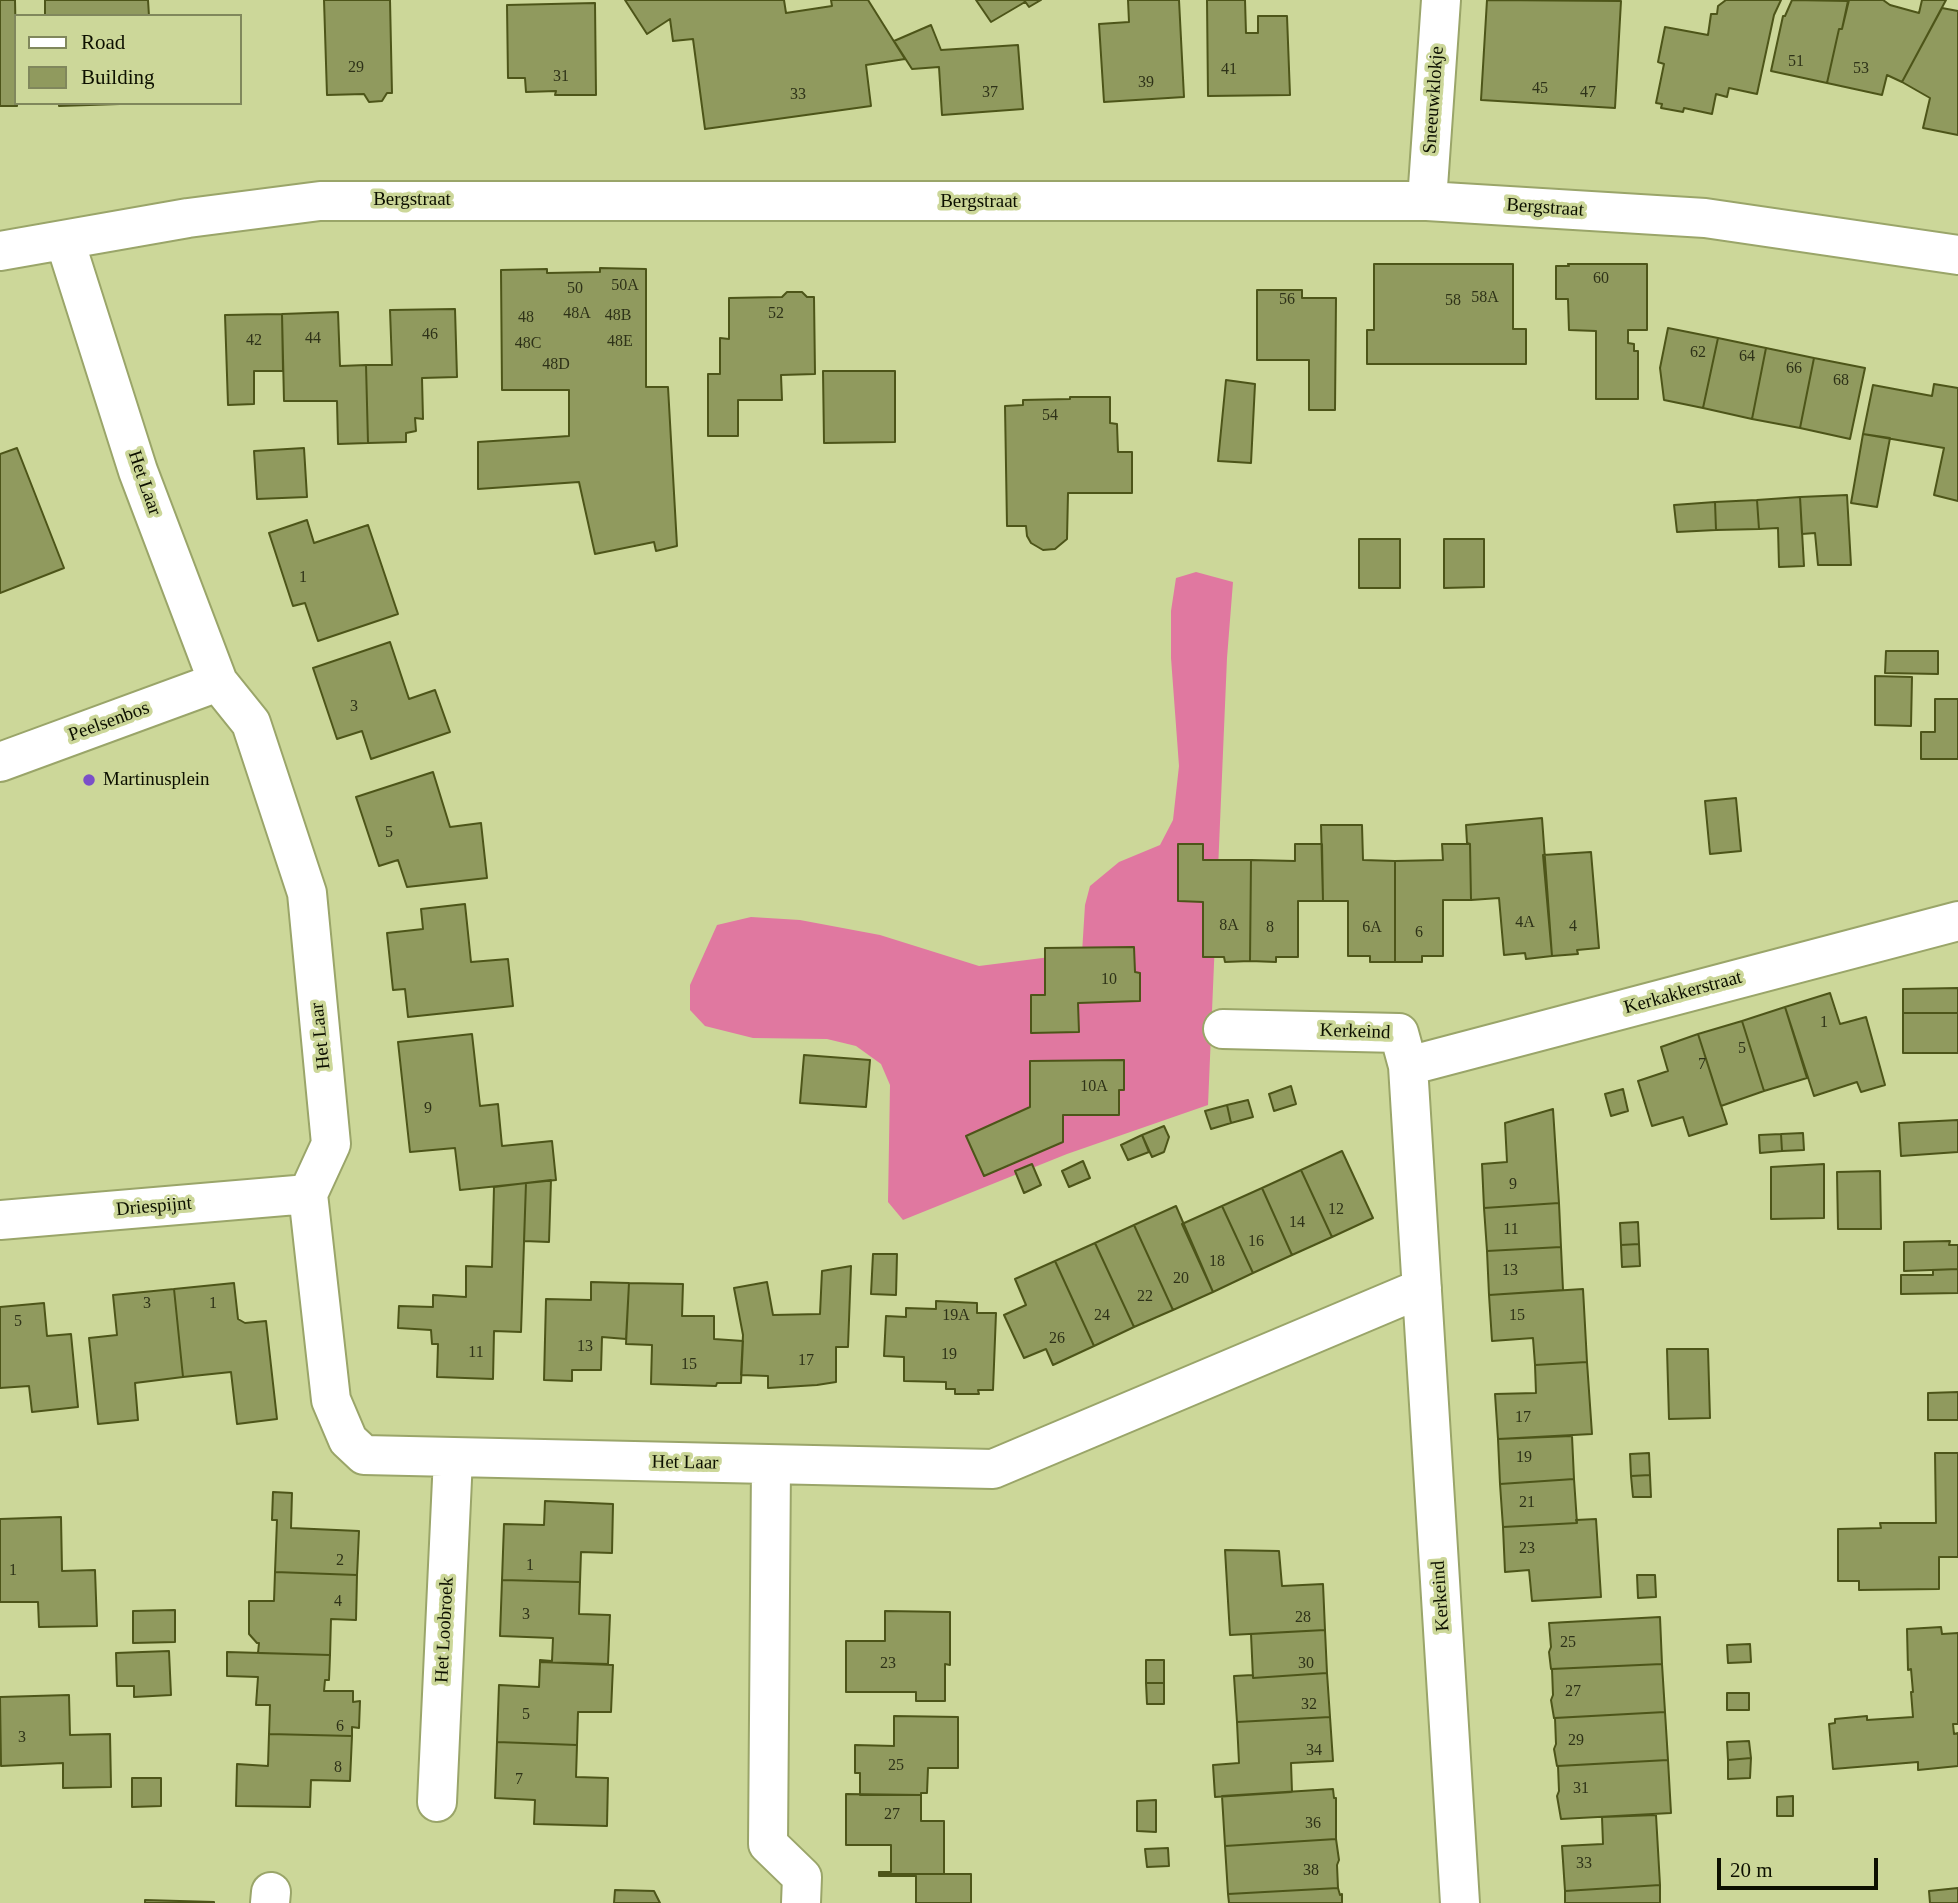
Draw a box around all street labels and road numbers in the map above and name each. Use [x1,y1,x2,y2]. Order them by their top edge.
street label: Sneeuwklokje [1419,46,1449,154]
street label: Bergstraat [373,189,451,211]
street label: Bergstraat [940,191,1018,213]
street label: Bergstraat [1505,194,1585,222]
street label: Het Laar [122,448,166,518]
street label: Peelsenbos [65,697,153,747]
street label: Kerkakkerstraat [1621,966,1745,1020]
street label: Het Laar [306,1002,336,1070]
street label: Kerkeind [1319,1019,1391,1045]
street label: Driespijnt [115,1192,193,1222]
street label: Het Laar [651,1451,719,1475]
street label: Kerkeind [1427,1560,1455,1632]
street label: Het Loobroek [431,1576,459,1684]

